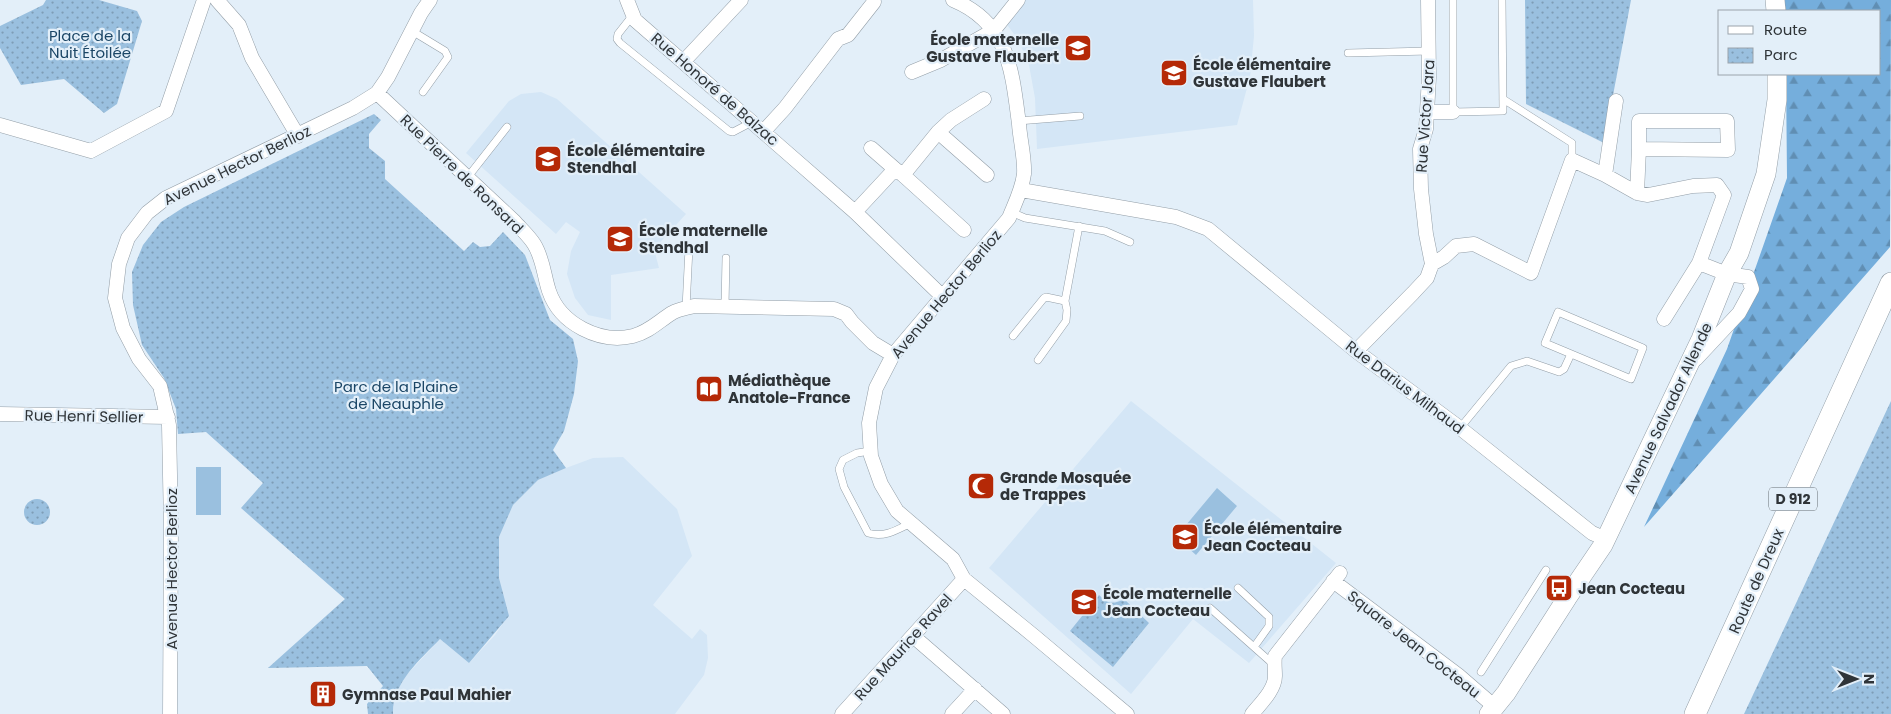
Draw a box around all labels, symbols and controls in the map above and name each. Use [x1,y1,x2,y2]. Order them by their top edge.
legend [1718,10,1881,75]
text: Route [1764,19,1807,40]
park label: Place de la Nuit Étoilée [49,25,131,63]
street label: Rue Honoré de Balzac [647,28,783,150]
place label: École maternelle Gustave Flaubert [926,29,1059,67]
school or university icon: École maternelle Gustave Flaubert [1063,33,1093,63]
text: Parc [1764,44,1798,65]
place label: École élémentaire Gustave Flaubert [1193,54,1331,92]
school or university icon: École élémentaire Gustave Flaubert [1159,58,1189,88]
street label: Rue Victor Jara [1411,59,1439,173]
street label: Rue Pierre de Ronsard [396,110,528,238]
street label: Avenue Hector Berlioz [160,120,314,210]
place label: École élémentaire Stendhal [567,140,705,178]
school or university icon: École élémentaire Stendhal [533,144,563,174]
place label: École maternelle Stendhal [639,220,768,258]
school or university icon: École maternelle Stendhal [605,224,635,254]
street label: Avenue Hector Berlioz [886,225,1006,363]
street label: Avenue Salvador Allende [1619,319,1717,497]
street label: Rue Darius Milhaud [1341,335,1469,439]
place label: Médiathèque Anatole-France [728,370,851,408]
library icon: Médiathèque Anatole-France [694,374,724,404]
park label: Parc de la Plaine de Neauphle [334,376,458,414]
street label: Rue Henri Sellier [24,404,144,428]
place label: Grande Mosquée de Trappes [1000,467,1131,505]
mosque icon: Grande Mosquée de Trappes [966,471,996,501]
street label: Avenue Hector Berlioz [161,488,182,650]
road number: D 912 [1769,488,1817,510]
place label: École élémentaire Jean Cocteau [1204,518,1342,556]
school or university icon: École élémentaire Jean Cocteau [1170,522,1200,552]
street label: Route de Dreux [1723,525,1789,637]
bus stop icon: Jean Cocteau [1544,573,1574,603]
place label: Jean Cocteau [1578,578,1685,599]
place label: École maternelle Jean Cocteau [1103,583,1232,621]
street label: Square Jean Cocteau [1343,585,1485,703]
school or university icon: École maternelle Jean Cocteau [1069,587,1099,617]
street label: Rue Maurice Ravel [849,589,957,705]
north arrow [1831,654,1881,704]
text: N [1859,674,1879,684]
building icon: Gymnase Paul Mahier [308,679,338,709]
place label: Gymnase Paul Mahier [342,684,512,705]

